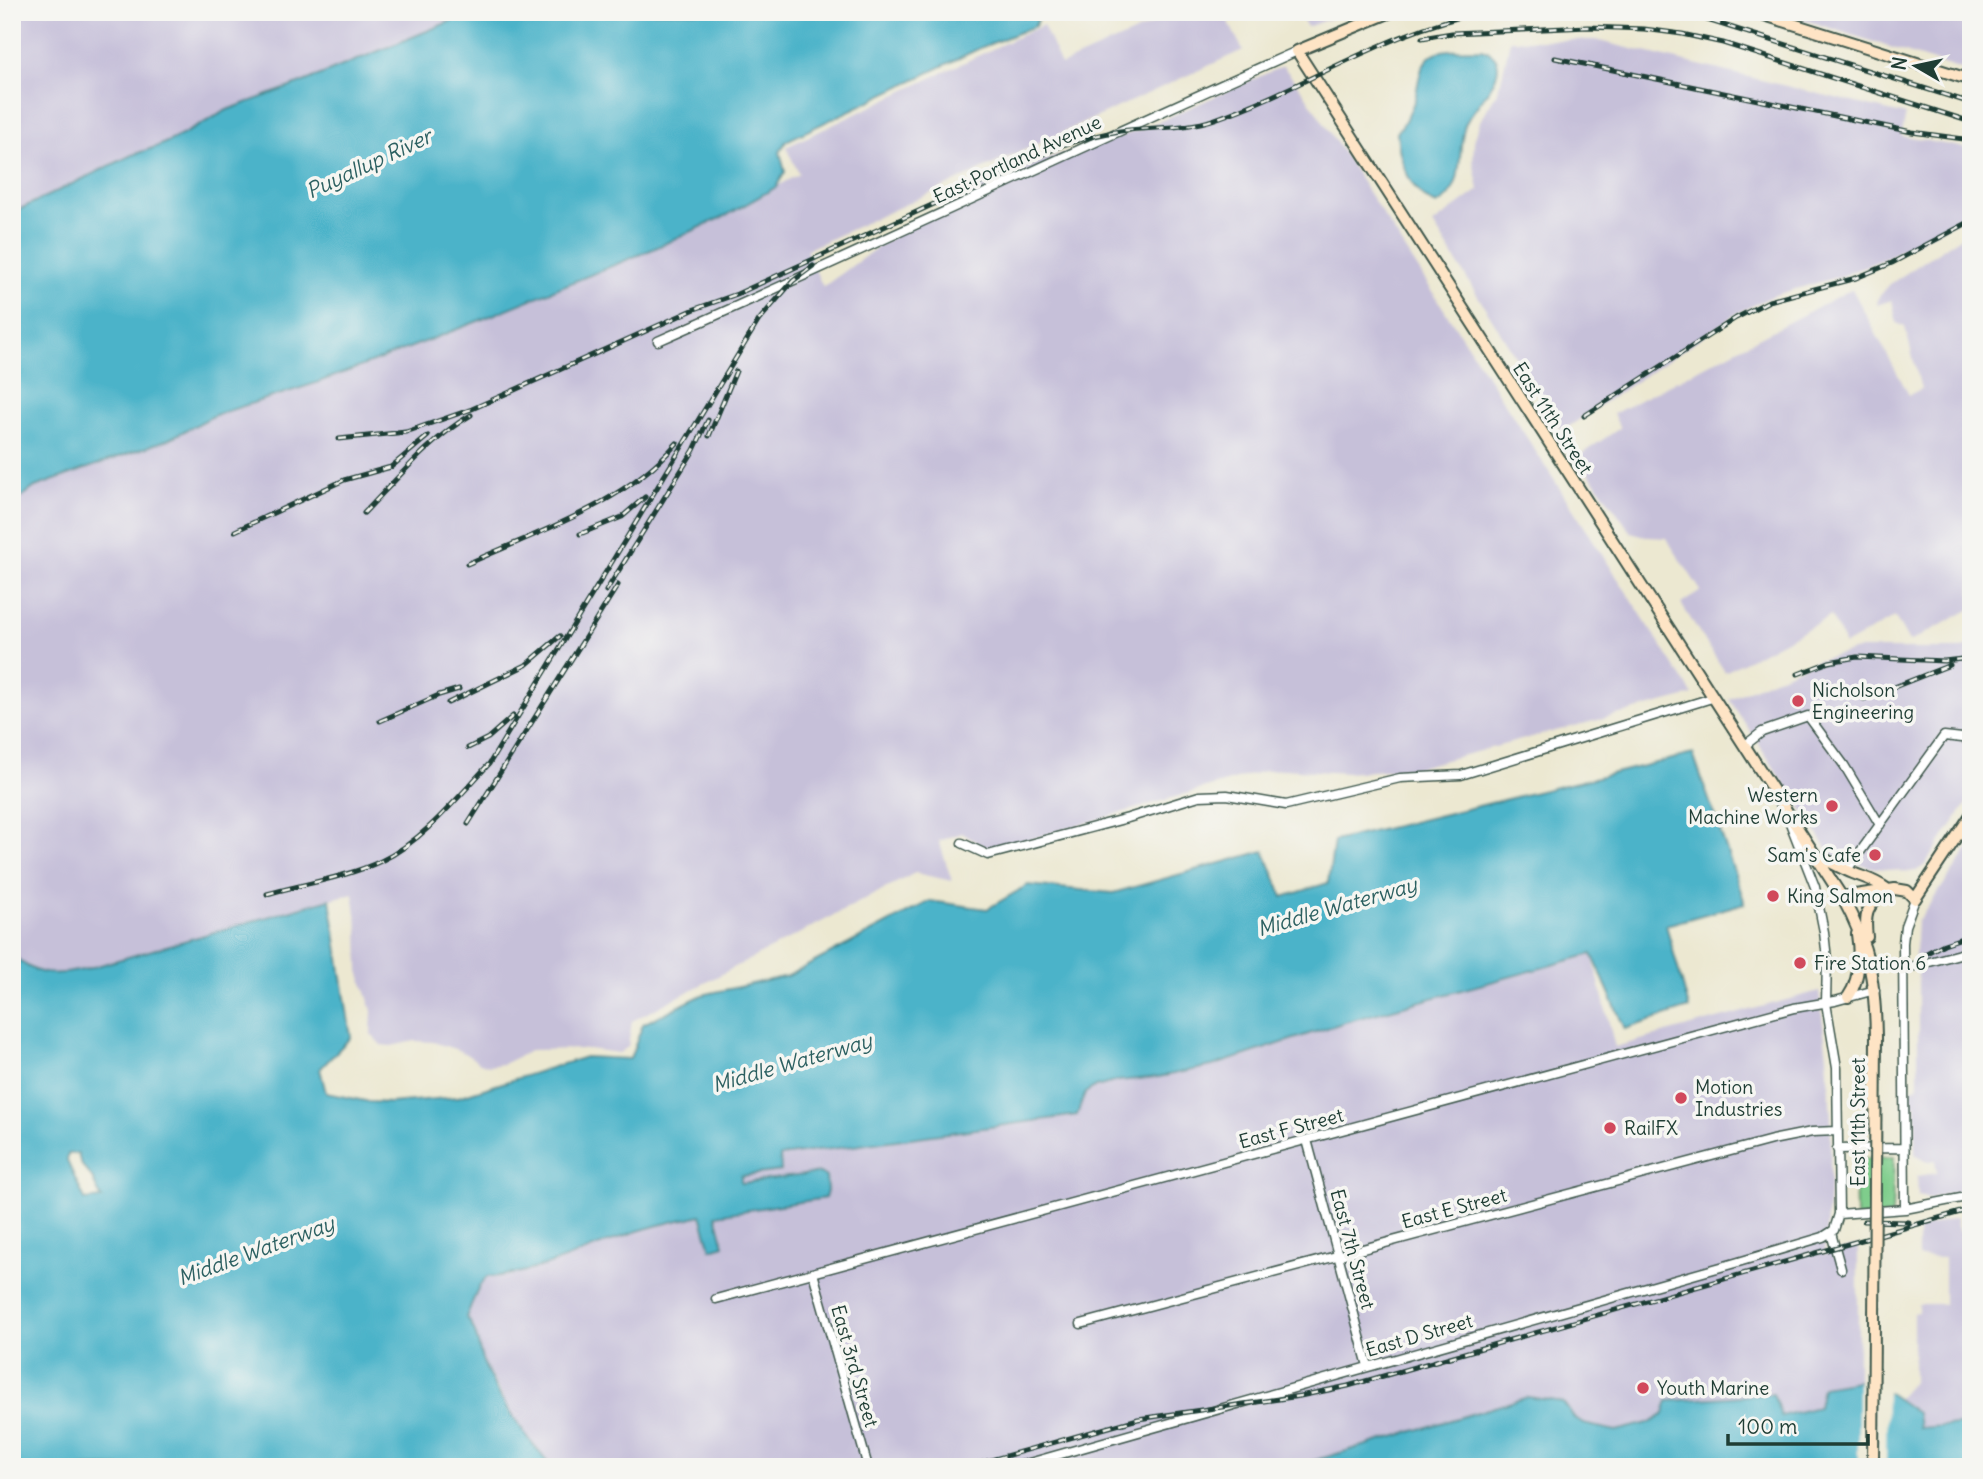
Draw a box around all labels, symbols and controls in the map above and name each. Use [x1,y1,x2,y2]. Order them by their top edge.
north arrow [1882,32,1952,102]
text: N [1886,55,1912,72]
street label: East Portland Avenue [929,110,1105,208]
water label: Puyallup River [302,122,438,204]
street label: East 11th Street [1508,357,1598,479]
place label: Nicholson Engineering [1812,678,1914,724]
marker: Nicholson Engineering [1790,693,1806,709]
place label: Western Machine Works [1688,783,1818,829]
marker: Western Machine Works [1824,798,1840,814]
place label: Sam's Cafe [1767,843,1861,867]
marker: Sam's Cafe [1867,847,1883,863]
water label: Middle Waterway [1254,870,1422,942]
place label: King Salmon [1787,884,1893,908]
marker: King Salmon [1765,888,1781,904]
place label: Fire Station 6 [1814,951,1926,975]
marker: Fire Station 6 [1792,955,1808,971]
water label: Middle Waterway [709,1026,877,1098]
street label: East 11th Street [1846,1058,1870,1187]
place label: Motion Industries [1695,1075,1782,1121]
marker: Motion Industries [1673,1090,1689,1106]
street label: East F Street [1236,1103,1346,1153]
place label: RailFX [1624,1116,1678,1140]
marker: RailFX [1602,1120,1618,1136]
street label: East E Street [1399,1182,1509,1234]
street label: East 7th Street [1325,1186,1381,1312]
water label: Middle Waterway [174,1209,340,1291]
street label: East 3rd Street [826,1302,884,1430]
street label: East D Street [1363,1308,1475,1362]
place label: Youth Marine [1657,1376,1769,1400]
marker: Youth Marine [1635,1380,1651,1396]
scale bar [1728,1402,1868,1446]
text: 100 m [1738,1413,1797,1440]

